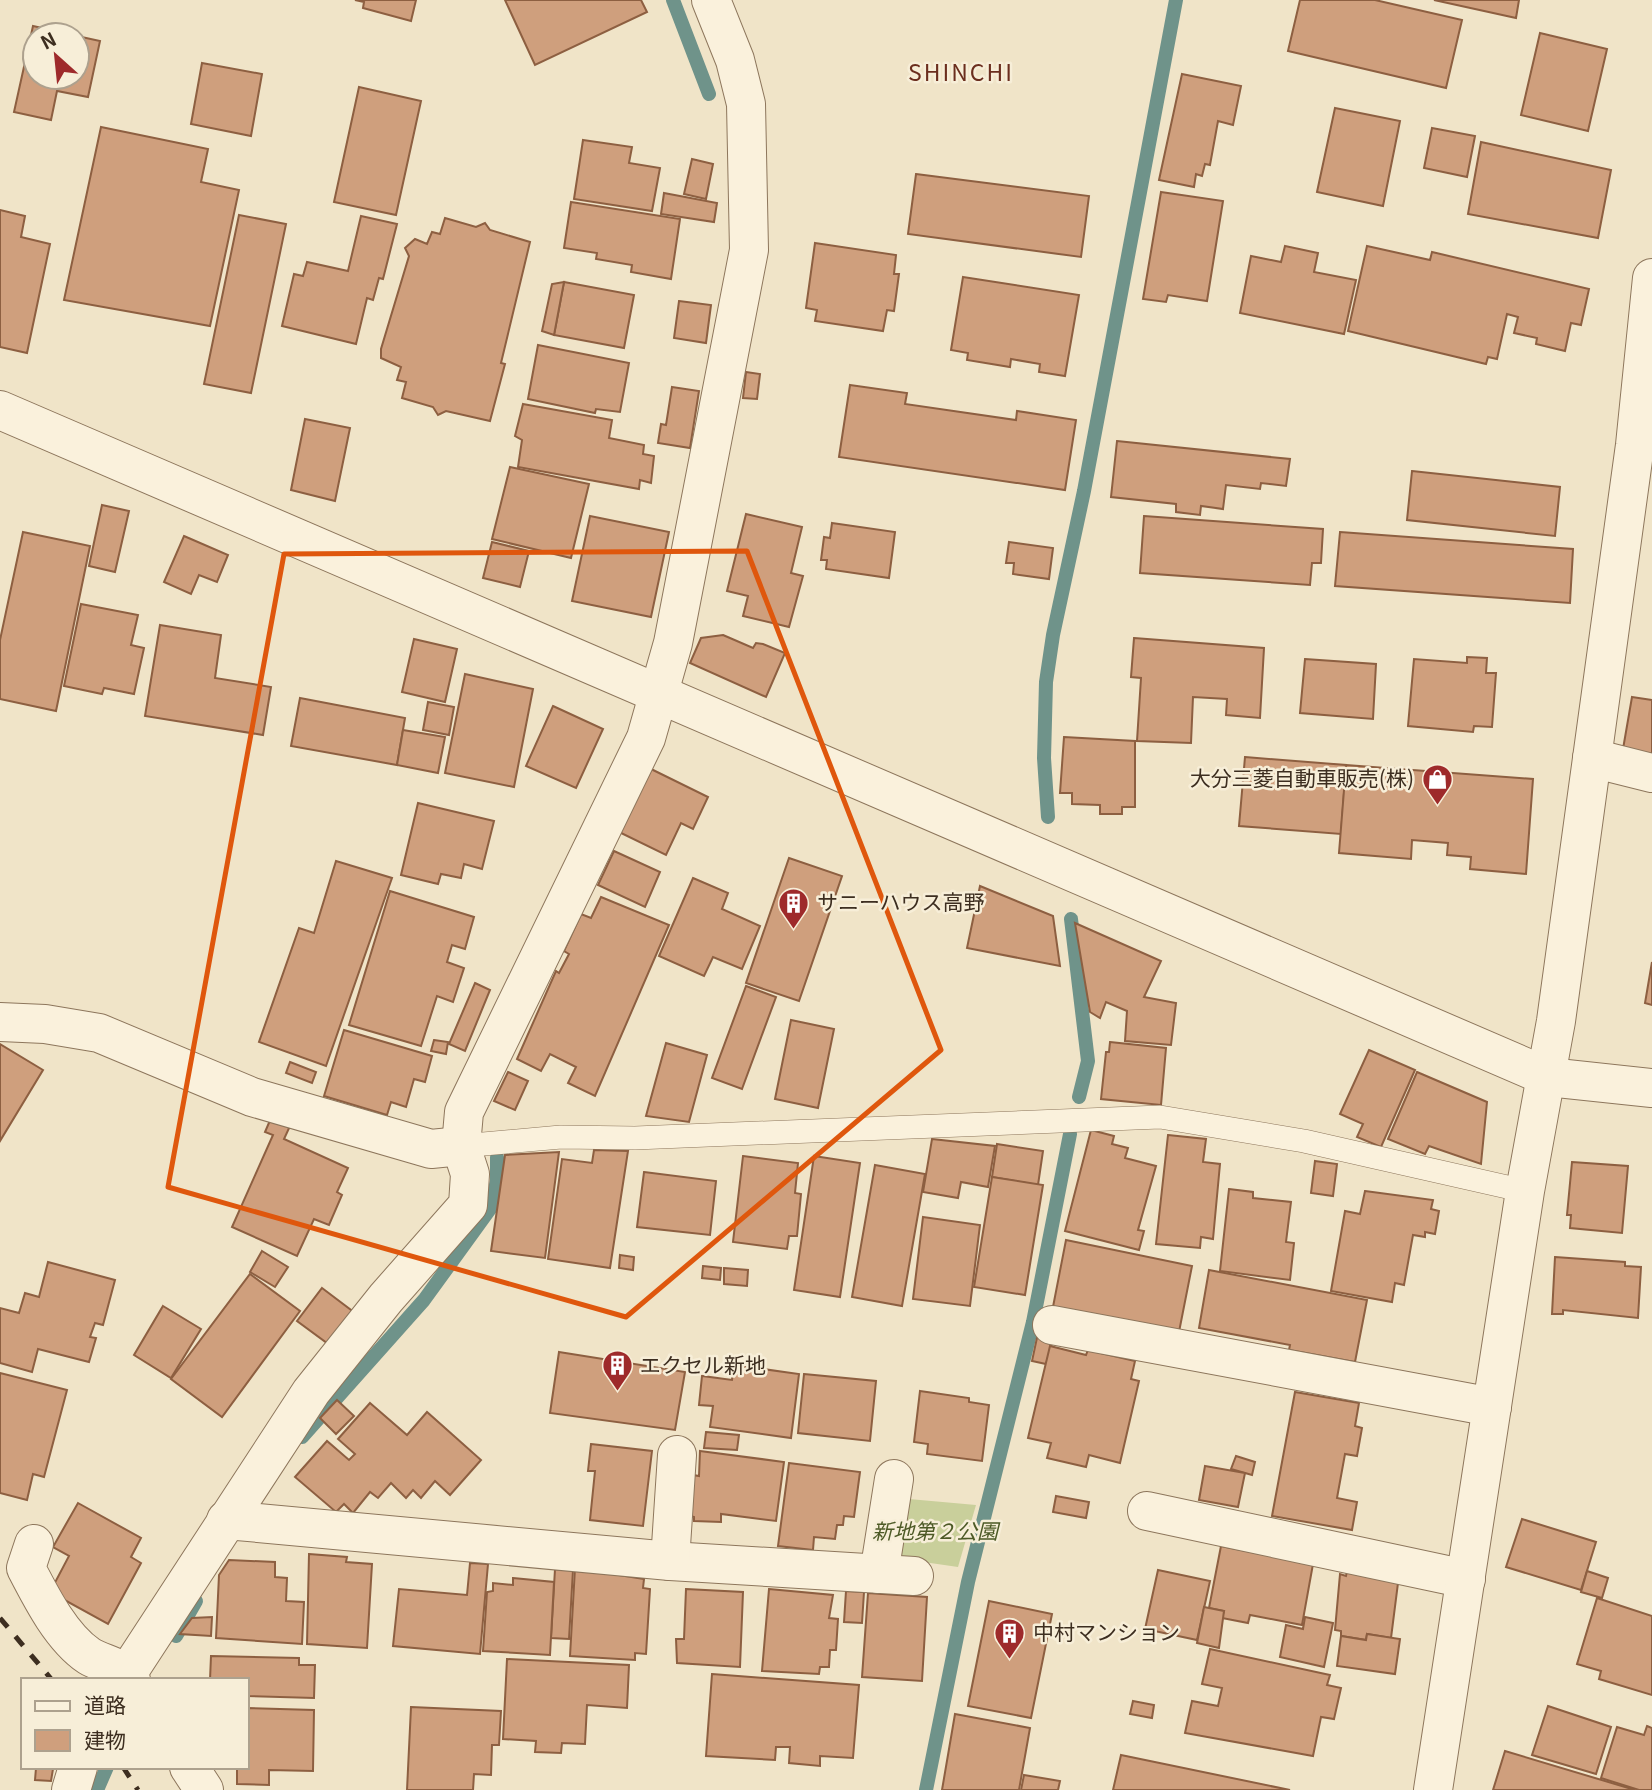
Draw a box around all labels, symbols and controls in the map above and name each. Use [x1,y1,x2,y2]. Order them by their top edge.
north arrow [21,21,91,91]
text: N [35,24,60,55]
district label: SHINCHI [908,54,1014,88]
place label: 大分三菱自動車販売(株) [1190,762,1414,792]
shop icon: 大分三菱自動車販売(株) [1420,762,1454,806]
building icon: サニーハウス高野 [777,886,811,930]
place label: サニーハウス高野 [817,886,985,916]
building icon: エクセル新地 [600,1349,634,1393]
place label: エクセル新地 [640,1349,766,1379]
park label: 新地第２公園 [872,1515,1001,1545]
building icon: 中村マンション [993,1616,1027,1660]
place label: 中村マンション [1033,1616,1180,1646]
legend [21,1678,248,1769]
text: 道路 [84,1689,126,1719]
text: 建物 [84,1724,126,1754]

